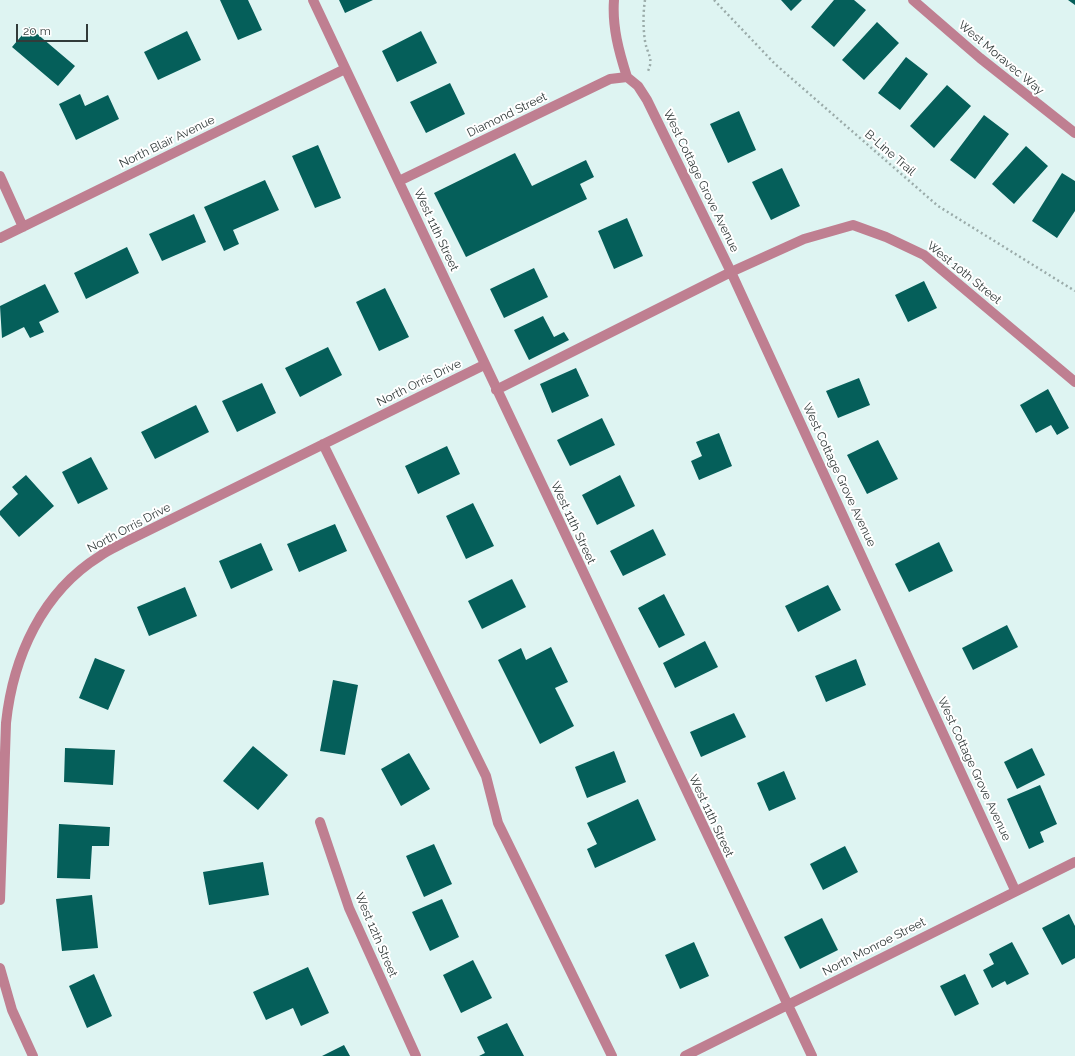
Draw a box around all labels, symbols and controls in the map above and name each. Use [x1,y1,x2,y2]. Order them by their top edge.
scale bar [18,16,90,42]
street label: West Moravec Way [955,18,1047,98]
text: 20 m [23,24,51,38]
street label: Diamond Street [465,90,549,140]
street label: West Cottage Grove Avenue [660,107,742,255]
street label: North Blair Avenue [117,113,217,171]
street label: B-Line Trail [862,127,918,179]
street label: West 11th Street [411,186,461,274]
street label: West 10th Street [924,239,1004,307]
street label: North Orris Drive [374,356,464,410]
street label: West Cottage Grove Avenue [799,401,879,549]
street label: West 11th Street [548,479,598,567]
street label: North Orris Drive [85,500,173,556]
street label: West Cottage Grove Avenue [934,695,1014,843]
street label: West 11th Street [686,772,736,860]
street label: West 12th Street [352,891,400,979]
street label: North Monroe Street [820,915,928,979]

